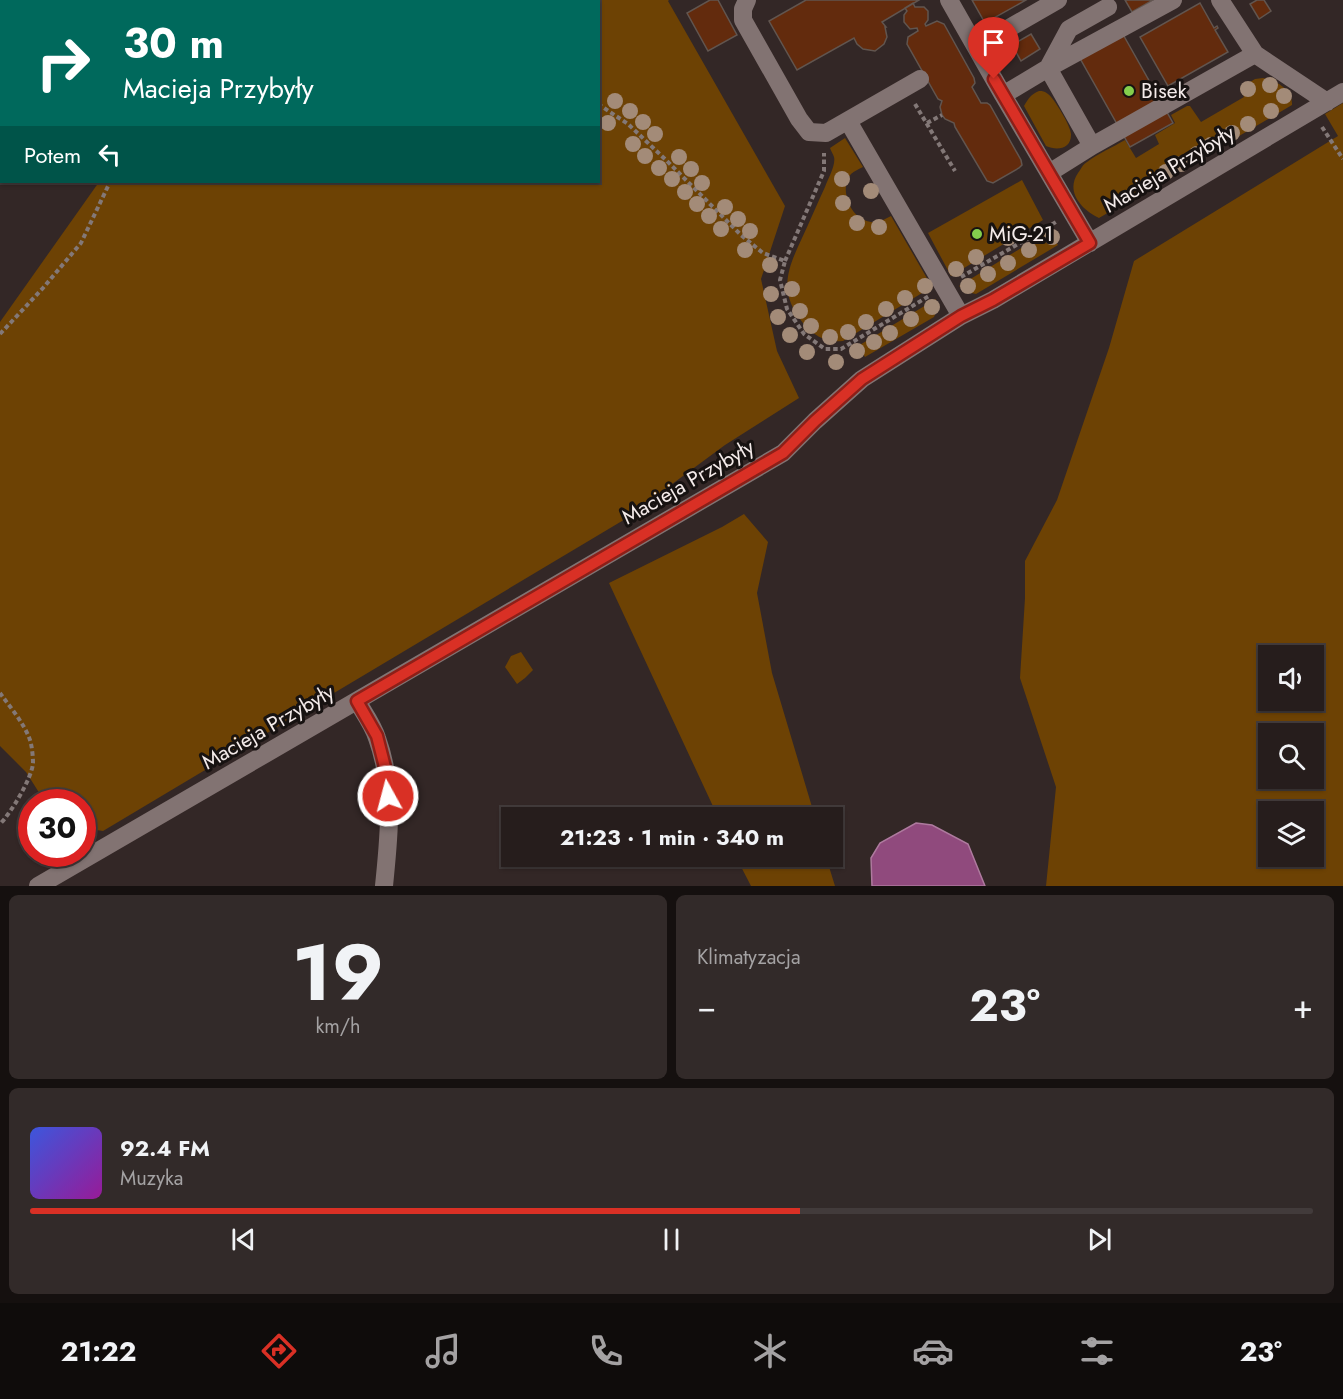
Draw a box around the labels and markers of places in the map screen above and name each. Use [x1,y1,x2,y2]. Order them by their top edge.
pin [968,17,1019,79]
place label: Bisek [1141,76,1187,106]
marker: Bisek [1122,84,1136,98]
place label: MiG-21 [989,219,1054,249]
marker: MiG-21 [970,227,984,241]

